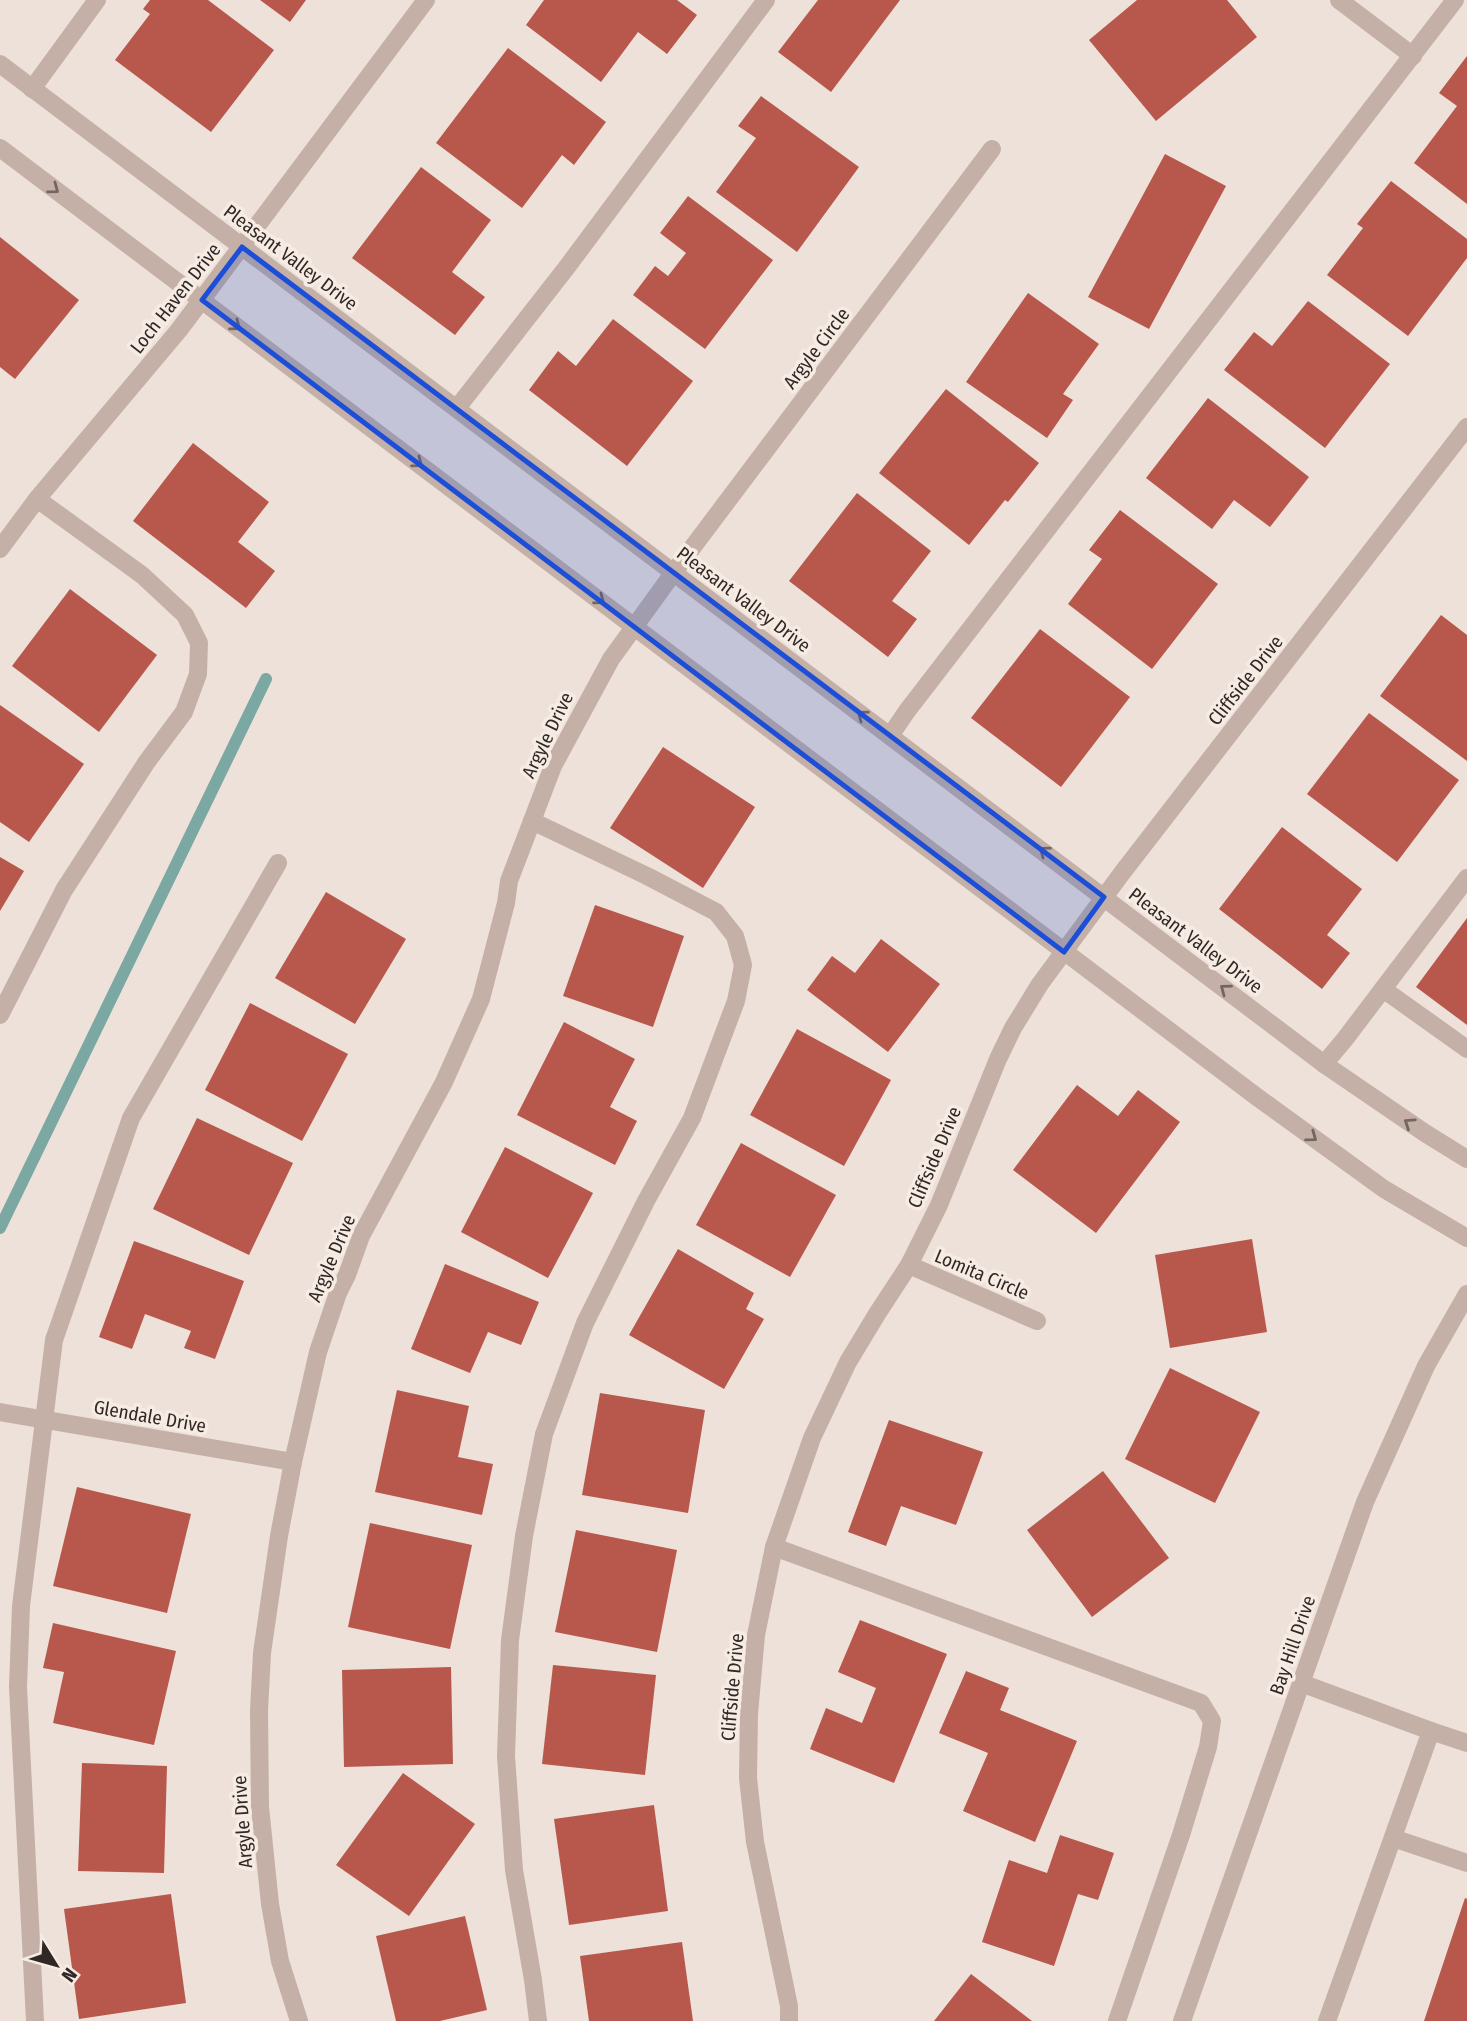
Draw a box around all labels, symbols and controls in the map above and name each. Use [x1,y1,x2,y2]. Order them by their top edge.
one-way arrow [47,181,59,194]
street label: Pleasant Valley Drive [219,200,362,315]
street label: Loch Haven Drive [125,239,226,358]
street label: Argyle Circle [778,303,854,393]
one-way arrow [228,318,241,330]
one-way arrow [410,455,423,467]
street label: Pleasant Valley Drive [672,542,815,657]
one-way arrow [592,591,604,604]
street label: Cliffside Drive [1203,631,1288,730]
street label: Argyle Drive [517,688,578,782]
one-way arrow [858,710,870,723]
one-way arrow [1039,847,1052,860]
street label: Pleasant Valley Drive [1124,883,1267,998]
one-way arrow [1221,985,1233,997]
street label: Cliffside Drive [903,1103,966,1211]
one-way arrow [1404,1118,1417,1131]
one-way arrow [1304,1129,1317,1142]
street label: Argyle Drive [303,1211,360,1305]
street label: Lomita Circle [931,1244,1032,1305]
street label: Glendale Drive [92,1395,208,1438]
street label: Bay Hill Drive [1265,1593,1320,1698]
street label: Cliffside Drive [716,1632,749,1742]
street label: Argyle Drive [228,1775,257,1869]
north arrow [21,1930,91,2000]
text: N [57,1963,82,1986]

